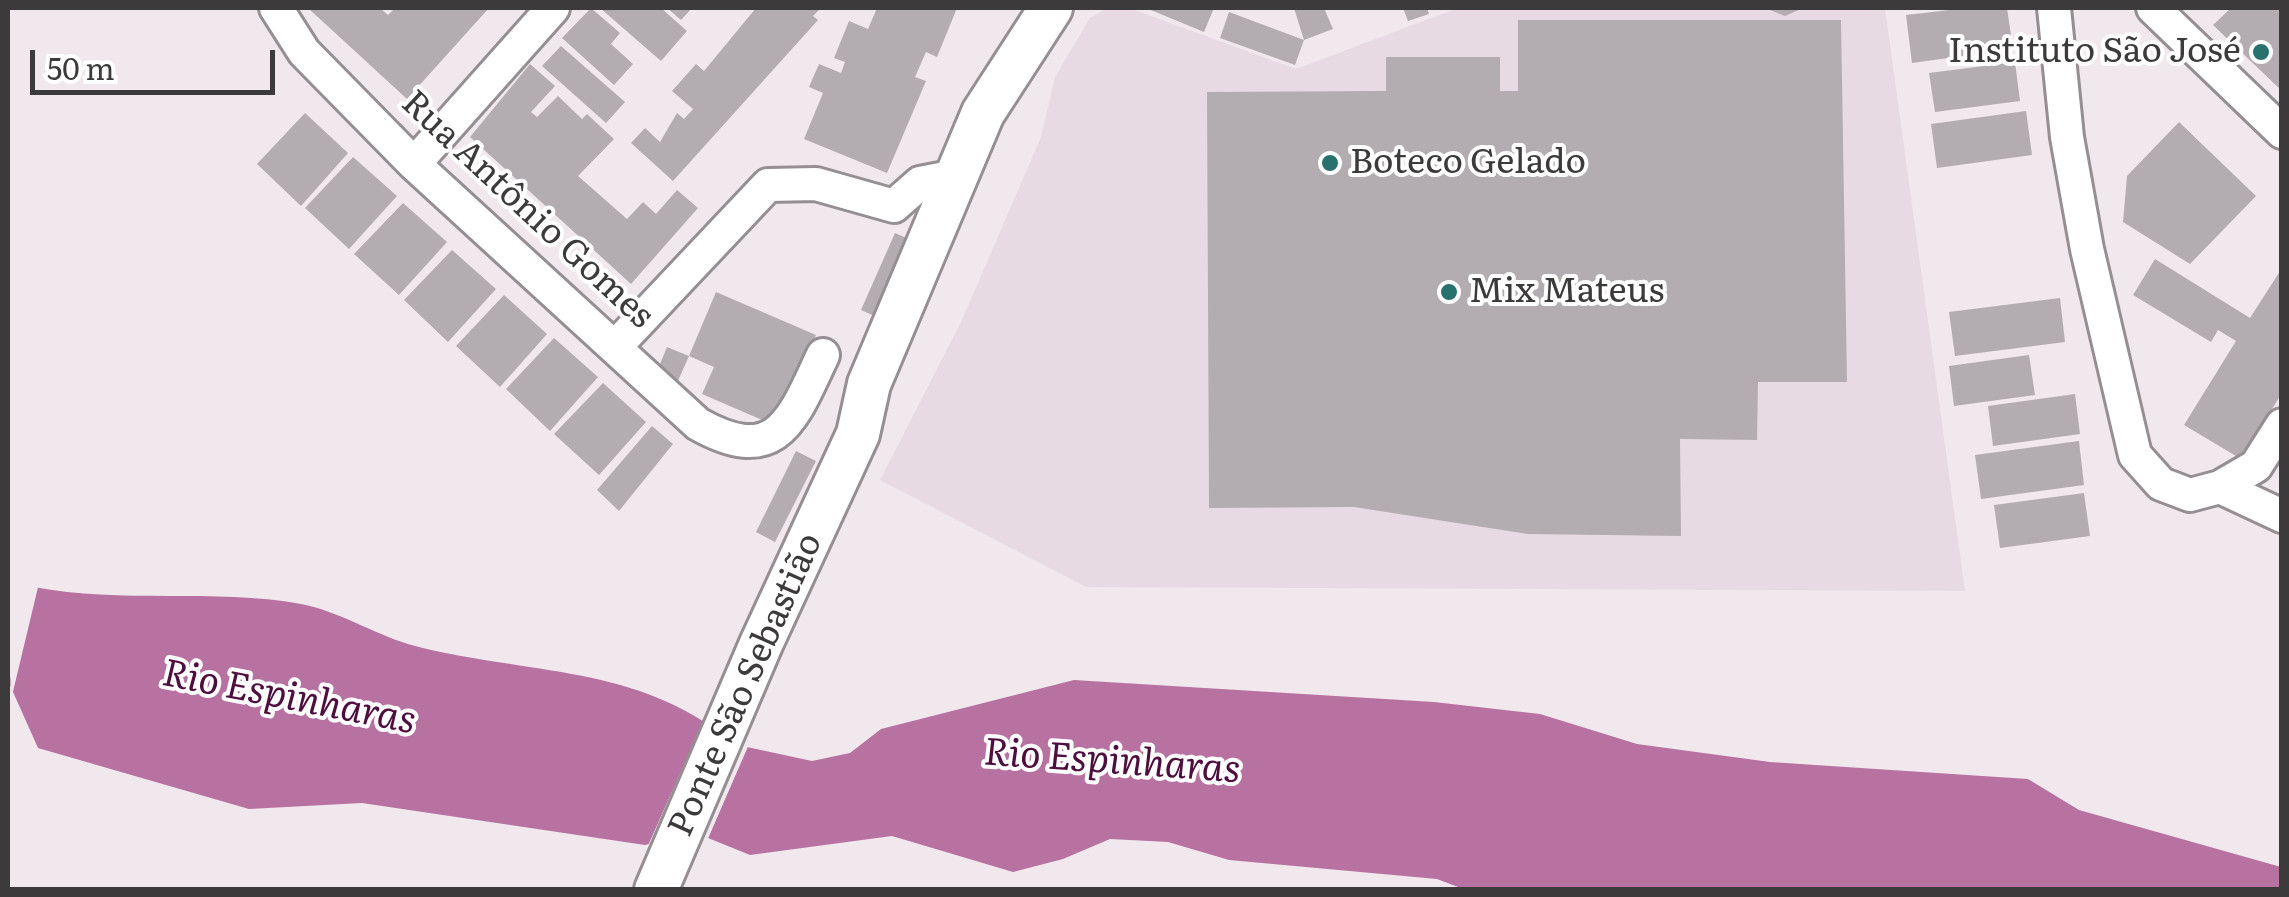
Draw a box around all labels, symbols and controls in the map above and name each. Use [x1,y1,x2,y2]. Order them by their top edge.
scale bar [35,30,280,92]
place label: Instituto São José [1948,31,2241,73]
marker: Instituto São José [2250,41,2272,63]
text: 50 m [47,45,115,89]
street label: Rua Antônio Gomes [392,82,662,338]
place label: Boteco Gelado [1350,142,1586,184]
marker: Boteco Gelado [1319,152,1341,174]
place label: Mix Mateus [1469,271,1664,313]
marker: Mix Mateus [1438,281,1460,303]
street label: Ponte São Sebastião [660,527,832,843]
water label: Rio Espinharas [159,651,419,745]
water label: Rio Espinharas [982,730,1242,794]

